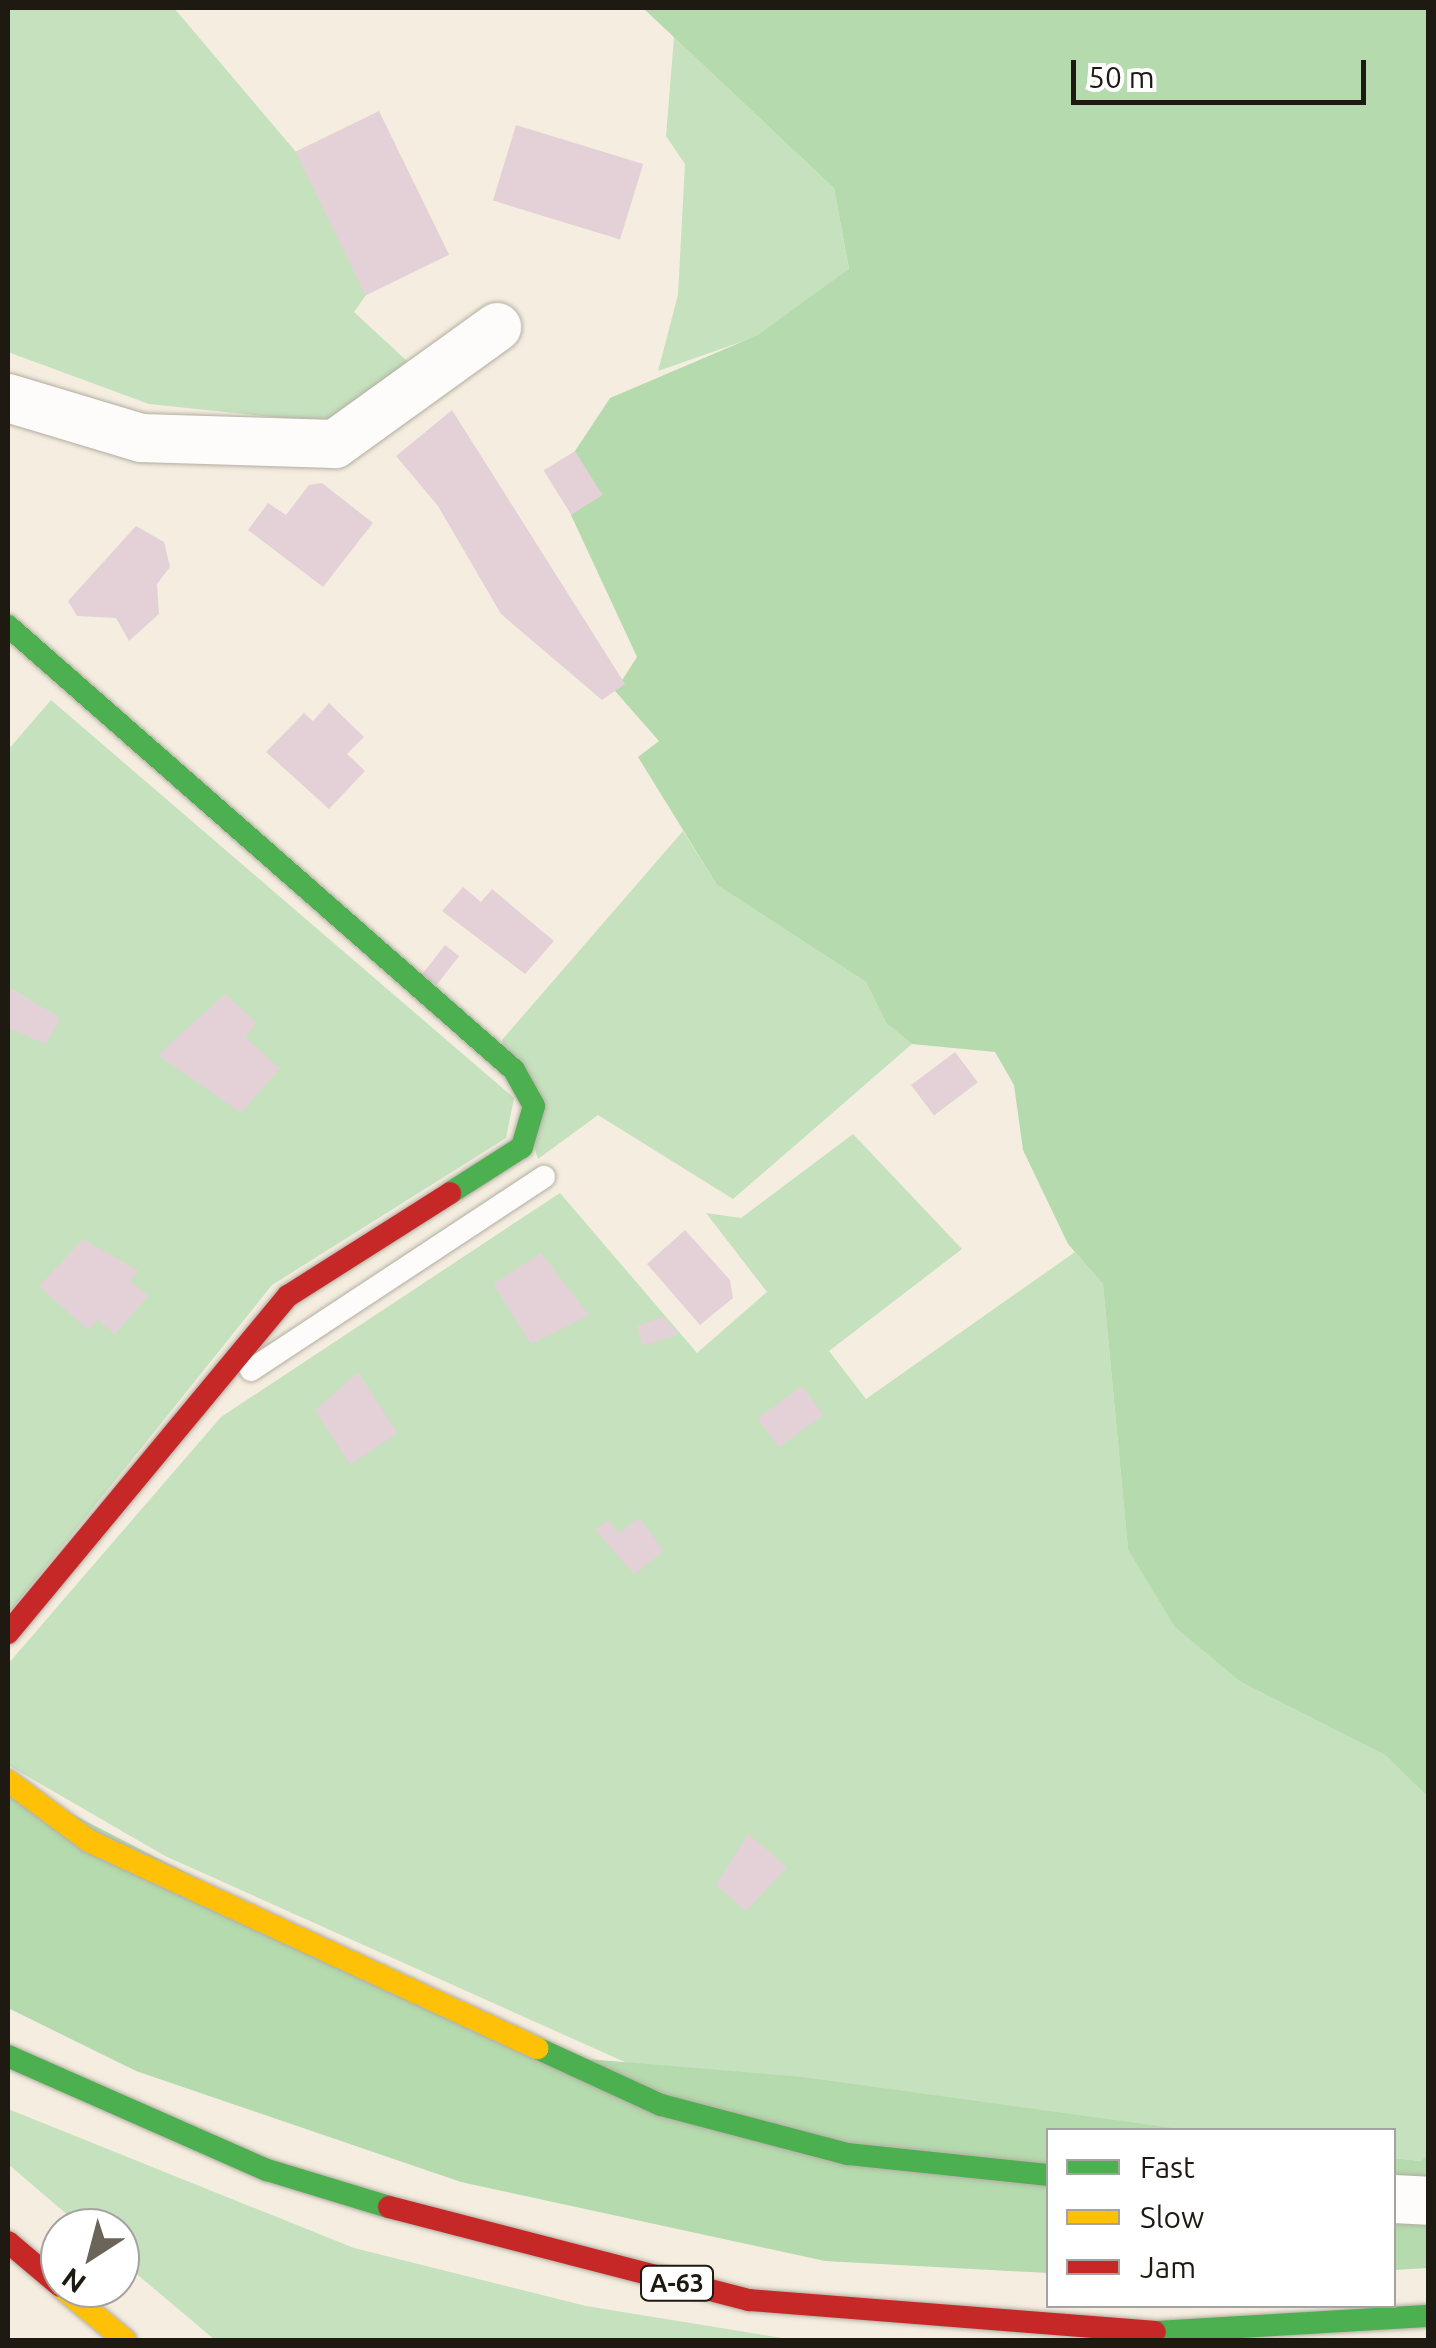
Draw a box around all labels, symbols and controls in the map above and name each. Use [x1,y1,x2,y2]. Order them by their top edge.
scale bar [1076,40,1371,102]
text: 50 m [1088,60,1155,94]
legend [1046,2128,1396,2308]
text: Fast [1140,2150,1195,2184]
text: Slow [1140,2200,1204,2234]
north arrow [40,2208,140,2308]
text: Jam [1140,2250,1196,2284]
text: N [56,2262,91,2300]
road number: A-63 [640,2263,714,2303]

